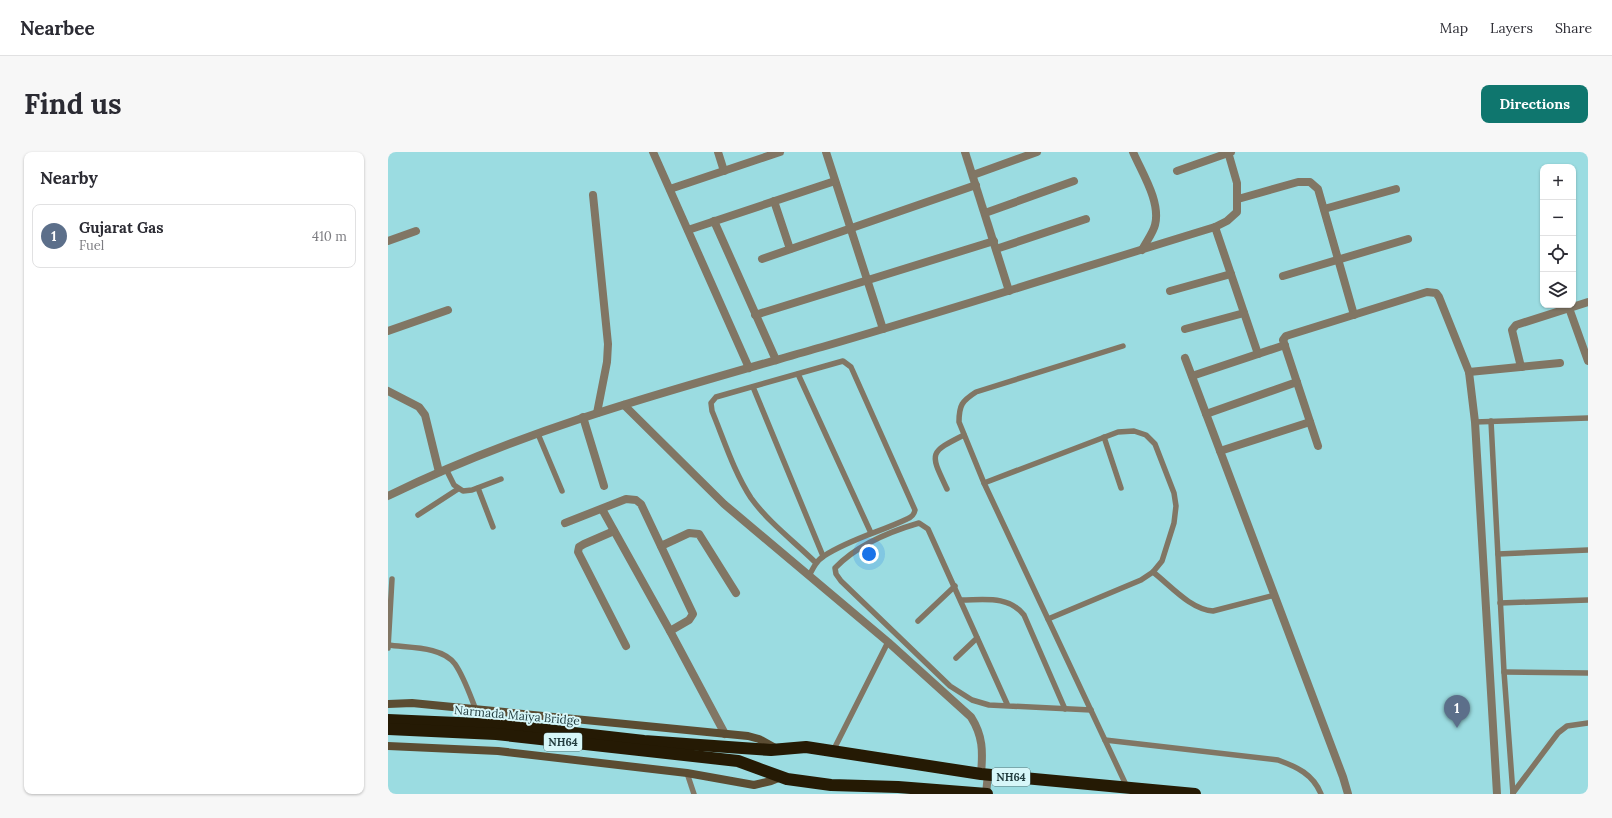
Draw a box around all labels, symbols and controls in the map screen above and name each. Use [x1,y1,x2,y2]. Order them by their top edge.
text: Nearbee [20,16,95,40]
text: Map [1440,19,1468,37]
text: Layers [1490,19,1533,37]
text: Share [1555,19,1592,37]
button: Directions [1481,85,1588,123]
text: Find us [24,86,122,122]
map controls [1540,164,1576,308]
button: + [1540,164,1576,200]
text: Nearby [40,167,98,189]
button: − [1540,200,1576,236]
text: Gujarat Gas [79,218,163,237]
text: 1 [51,228,57,245]
text: 410 m [312,228,347,245]
button: locate [1540,236,1576,272]
text: Fuel [79,237,104,254]
button: layers [1540,272,1576,308]
your location [859,544,879,564]
pin: 1 [1444,695,1470,728]
street label: Narmada Maiya Bridge [453,702,581,728]
road number: NH64 [544,733,582,751]
road number: NH64 [992,768,1030,786]

